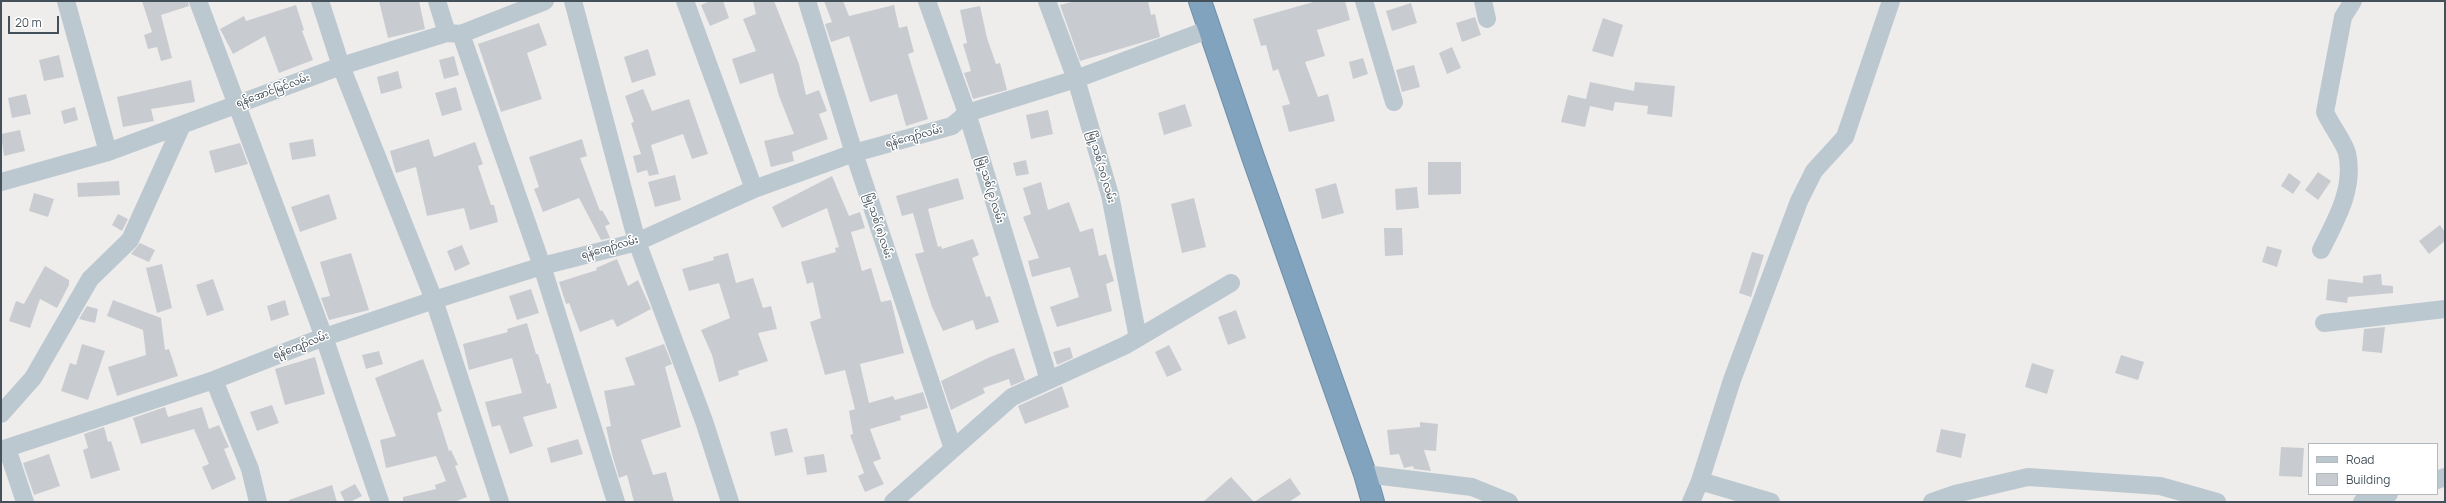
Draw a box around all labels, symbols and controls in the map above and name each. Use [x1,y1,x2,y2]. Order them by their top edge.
scale bar [10,8,61,34]
text: 20 m [15,14,42,31]
street label: ရန်အောင်မြင်လမ်း [235,72,311,110]
street label: ရန်ကျော်လမ်း [884,124,944,150]
street label: မြို့သစ်(၁၀)လမ်း [1085,130,1117,204]
street label: မြို့သစ်(၉)လမ်း [974,155,1006,225]
street label: မြို့သစ်(၈)လမ်း [862,192,894,260]
street label: ရန်ကျော်လမ်း [580,234,640,262]
street label: ရန်ကျော်လမ်း [271,330,331,362]
legend [2308,443,2438,495]
text: Road [2346,451,2374,468]
text: Building [2346,471,2390,488]

